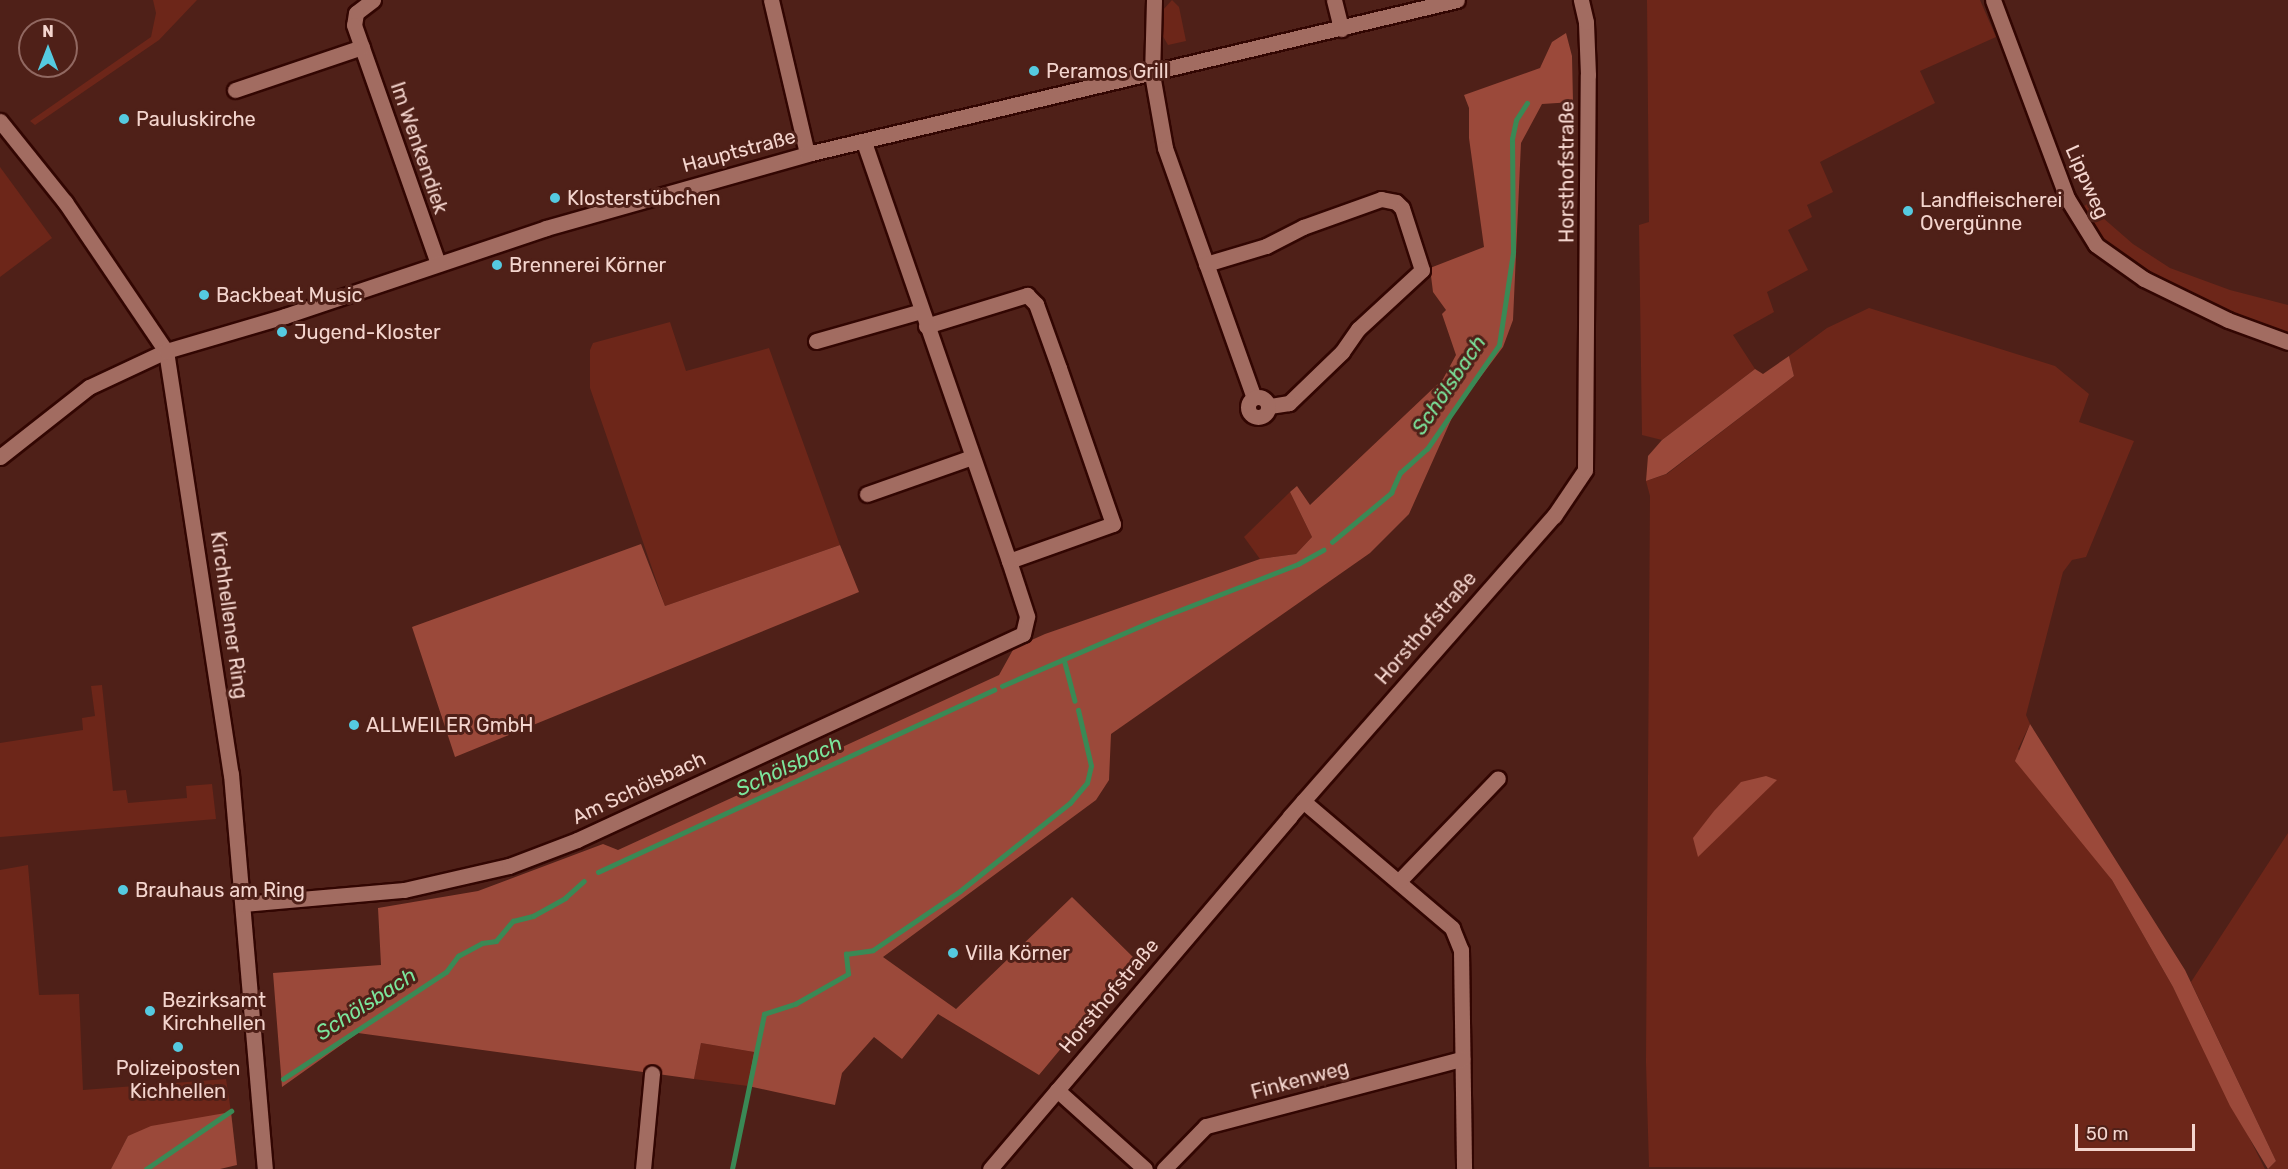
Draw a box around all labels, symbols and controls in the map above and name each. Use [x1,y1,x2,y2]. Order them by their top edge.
north arrow [18,18,78,78]
text: N [42,22,54,41]
place label: Peramos Grill [1046,59,1169,83]
marker: Peramos Grill [1027,64,1041,78]
street label: Im Wenkendiek [385,79,453,217]
street label: Horsthofstraße [1555,101,1579,243]
place label: Pauluskirche [136,107,256,131]
marker: Pauluskirche [117,112,131,126]
street label: Hauptstraße [680,124,798,178]
street label: Lippweg [2060,141,2114,223]
place label: Klosterstübchen [567,186,721,210]
place label: Landfleischerei Overgünne [1920,188,2062,235]
marker: Klosterstübchen [548,191,562,205]
marker: Landfleischerei Overgünne [1901,204,1915,218]
place label: Brennerei Körner [509,253,666,277]
marker: Brennerei Körner [490,258,504,272]
place label: Backbeat Music [216,283,363,307]
marker: Backbeat Music [197,288,211,302]
place label: Jugend-Kloster [294,320,440,344]
marker: Jugend-Kloster [275,325,289,339]
water label: Schölsbach [1407,331,1491,439]
street label: Kirchhellener Ring [205,529,253,701]
street label: Horsthofstraße [1370,567,1482,689]
place label: ALLWEILER GmbH [366,713,534,737]
marker: ALLWEILER GmbH [347,718,361,732]
water label: Schölsbach [732,730,846,802]
street label: Am Schölsbach [568,747,710,829]
place label: Brauhaus am Ring [135,878,305,902]
marker: Brauhaus am Ring [116,883,130,897]
street label: Horsthofstraße [1054,934,1164,1058]
place label: Villa Körner [965,941,1070,965]
marker: Villa Körner [946,946,960,960]
water label: Schölsbach [311,962,421,1046]
place label: Bezirksamt Kirchhellen [162,988,266,1035]
marker: Bezirksamt Kirchhellen [143,1004,157,1018]
marker: Polizeiposten Kichhellen [171,1040,185,1054]
street label: Finkenweg [1248,1055,1352,1105]
place label: Polizeiposten Kichhellen [116,1056,240,1103]
scale bar [2078,1112,2198,1150]
text: 50 m [2086,1123,2129,1145]

